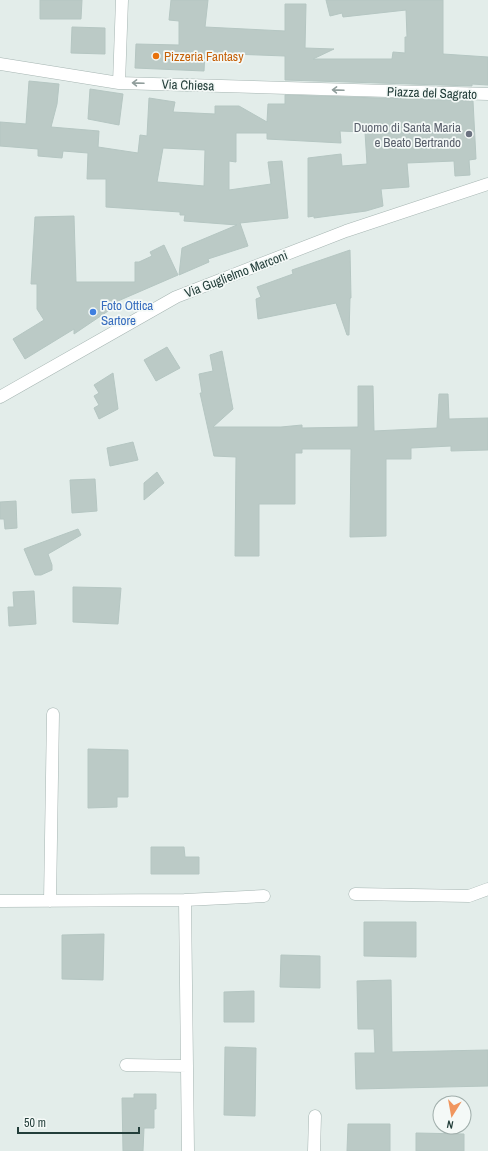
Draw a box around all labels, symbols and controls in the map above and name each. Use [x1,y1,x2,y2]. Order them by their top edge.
place label: Pizzeria Fantasy [164,48,244,65]
marker: Pizzeria Fantasy [151,51,161,61]
street label: Via Chiesa [161,76,215,94]
one-way arrow [132,80,145,87]
street label: Piazza del Sagrato [387,83,477,103]
one-way arrow [332,86,345,94]
place label: Duomo di Santa Maria e Beato Bertrando [354,119,461,151]
marker: Duomo di Santa Maria e Beato Bertrando [464,129,474,139]
street label: Via Guglielmo Marconi [182,247,290,301]
place label: Foto Ottica Sartore [101,297,153,329]
marker: Foto Ottica Sartore [88,307,98,317]
north arrow [432,1095,472,1135]
scale bar [18,1109,139,1135]
text: 50 m [24,1115,46,1131]
text: N [446,1117,455,1132]

